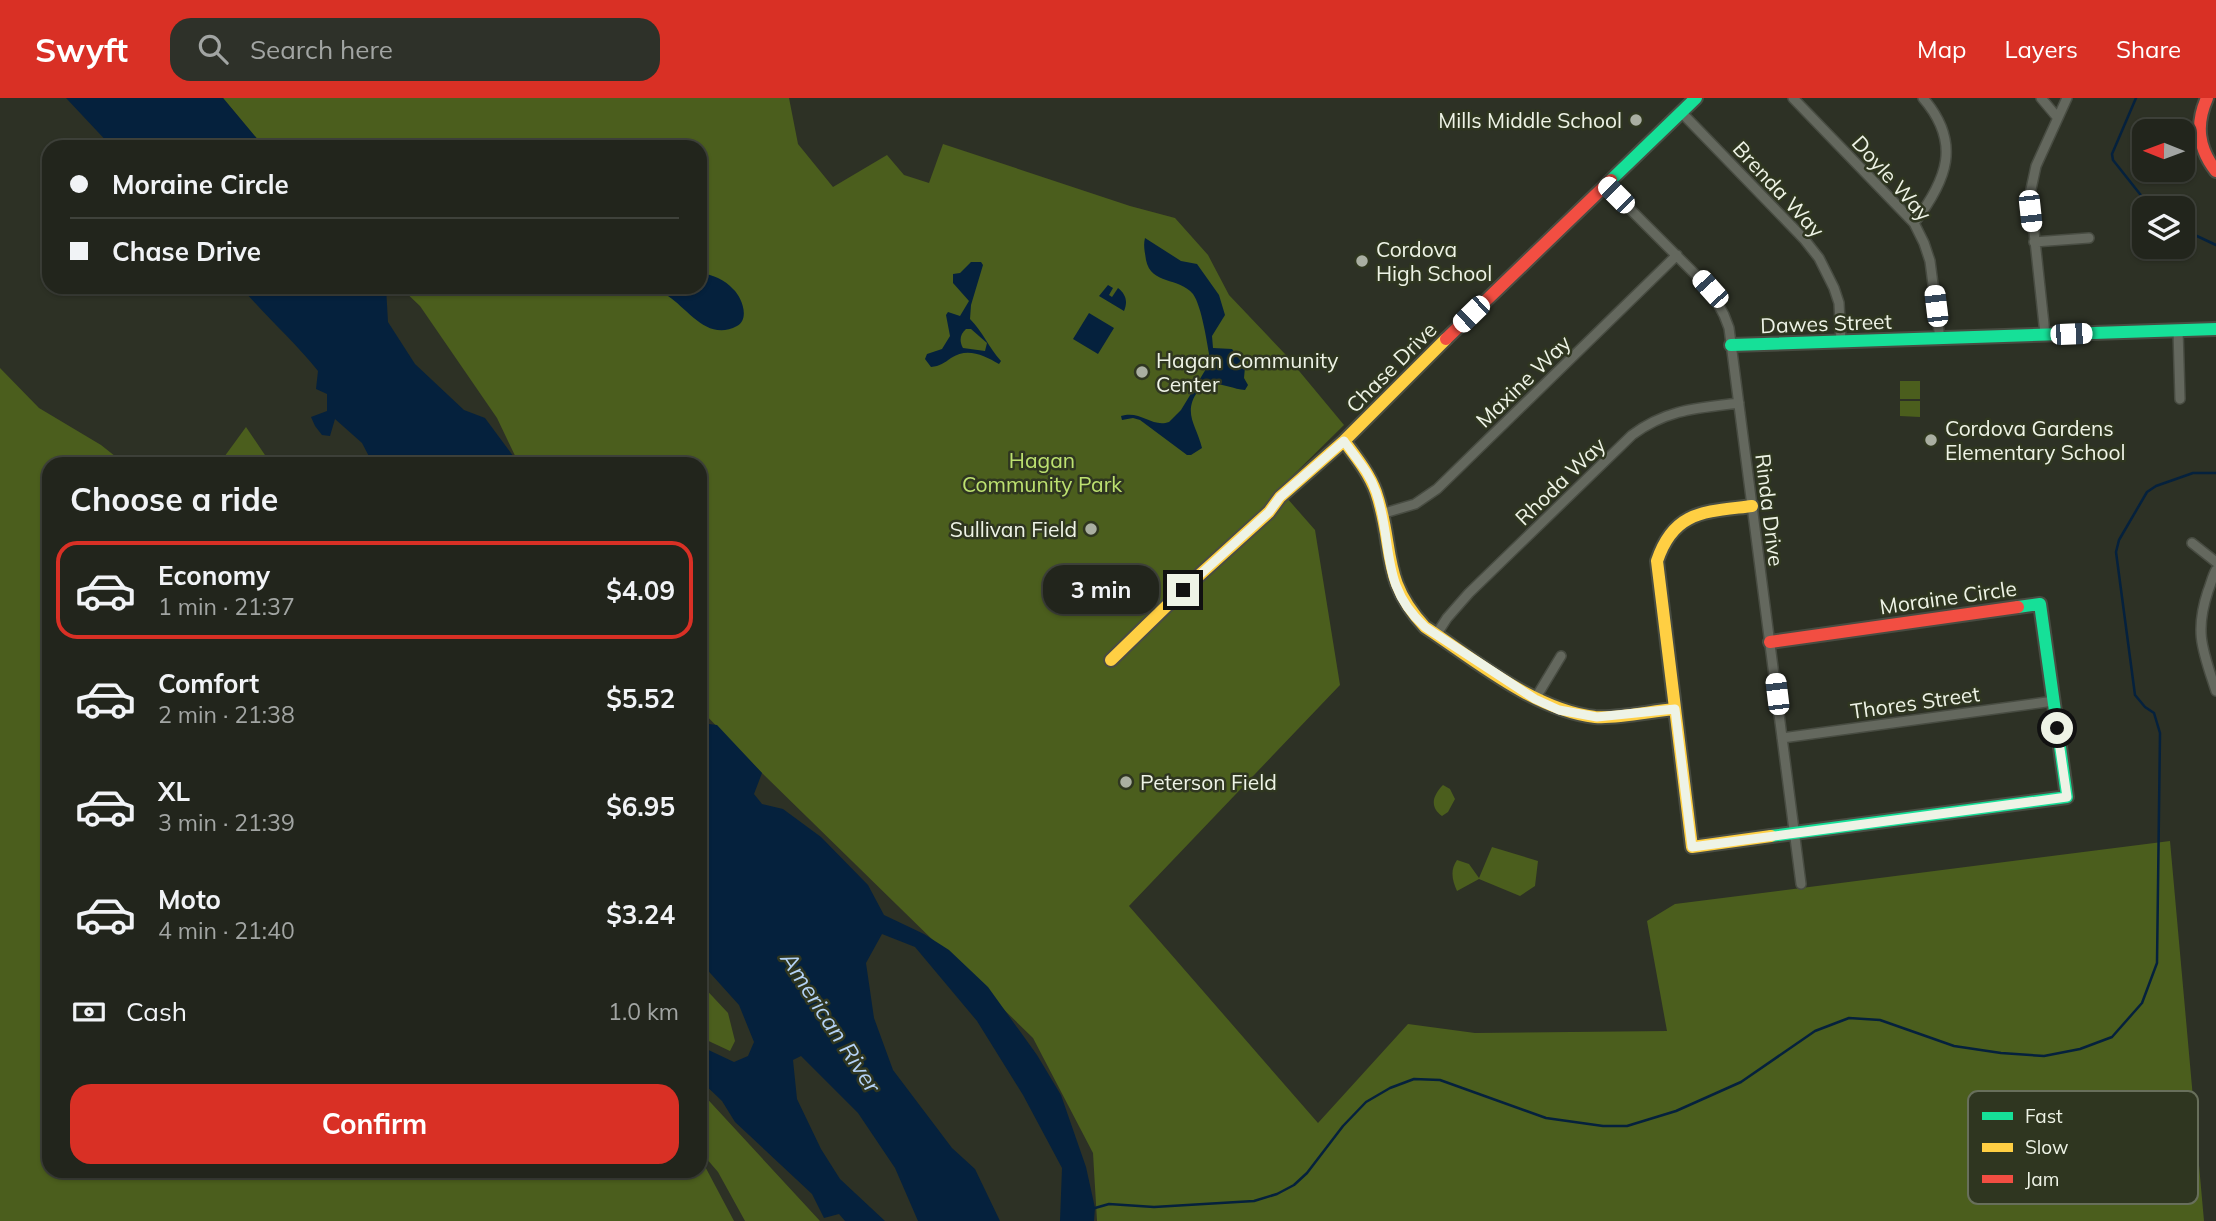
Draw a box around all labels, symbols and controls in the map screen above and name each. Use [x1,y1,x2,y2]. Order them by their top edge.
search box [170,18,660,81]
text: Swyft [35,29,128,70]
icon: search [194,30,232,68]
text: Search here [250,33,393,66]
text: Map [1917,34,1966,64]
text: Layers [2004,34,2078,64]
text: Share [2116,34,2181,64]
place label: Mills Middle School [1438,107,1622,133]
marker: Mills Middle School [1628,112,1644,128]
north arrow [2132,119,2194,182]
map controls [2132,119,2195,259]
street label: Doyle Way [1847,130,1937,226]
street label: Brenda Way [1728,136,1830,242]
text: Moraine Circle [112,168,289,201]
car [1594,173,1639,217]
car [2018,189,2043,233]
button: layers [2132,196,2195,259]
text: Chase Drive [112,235,261,268]
place label: Cordova High School [1376,236,1492,286]
marker: Cordova High School [1354,253,1370,269]
car [1689,266,1732,312]
car [1924,284,1949,328]
car [1449,292,1494,336]
street label: Dawes Street [1760,308,1892,338]
street label: Chase Drive [1340,316,1442,418]
car [2050,323,2093,345]
street label: Maxine Way [1470,329,1576,433]
place label: Hagan Community Center [1156,347,1338,397]
marker: Hagan Community Center [1134,364,1150,380]
place label: Cordova Gardens Elementary School [1945,415,2126,465]
street label: Rhoda Way [1509,432,1611,530]
marker: Cordova Gardens Elementary School [1923,432,1939,448]
park label: Hagan Community Park [962,447,1122,497]
street label: Rinda Drive [1750,452,1790,568]
text: Choose a ride [70,479,278,519]
place label: Sullivan Field [950,516,1077,542]
marker: Sullivan Field [1083,521,1099,537]
icon: car [74,559,137,622]
text: Economy [158,559,270,592]
callout: 3 min [1043,566,1158,614]
text: $4.09 [606,574,675,607]
route end [1167,574,1199,606]
text: 3 min [1071,575,1131,604]
street label: Moraine Circle [1878,575,2018,619]
text: 1 min · 21:37 [158,592,295,621]
icon: car [74,667,137,730]
text: Comfort [158,667,259,700]
car [1765,672,1790,716]
street label: Thores Street [1849,680,1981,724]
text: $5.52 [606,682,675,715]
text: 2 min · 21:38 [158,700,295,729]
route start [2041,712,2073,744]
place label: Peterson Field [1140,769,1277,795]
marker: Peterson Field [1118,774,1134,790]
icon: car [74,775,137,838]
text: XL [158,775,190,808]
text: $6.95 [606,790,675,823]
text: 3 min · 21:39 [158,808,295,837]
icon: car [74,883,137,946]
text: Moto [158,883,221,916]
text: $3.24 [606,898,675,931]
text: 4 min · 21:40 [158,916,295,945]
water label: American River [774,945,888,1099]
icon: cash [70,993,108,1031]
text: Cash [126,995,187,1028]
text: 1.0 km [608,997,679,1026]
button: Confirm [70,1084,679,1164]
legend [1968,1091,2198,1204]
text: Fast [2025,1104,2063,1128]
text: Slow [2025,1135,2069,1159]
text: Jam [2025,1167,2059,1191]

